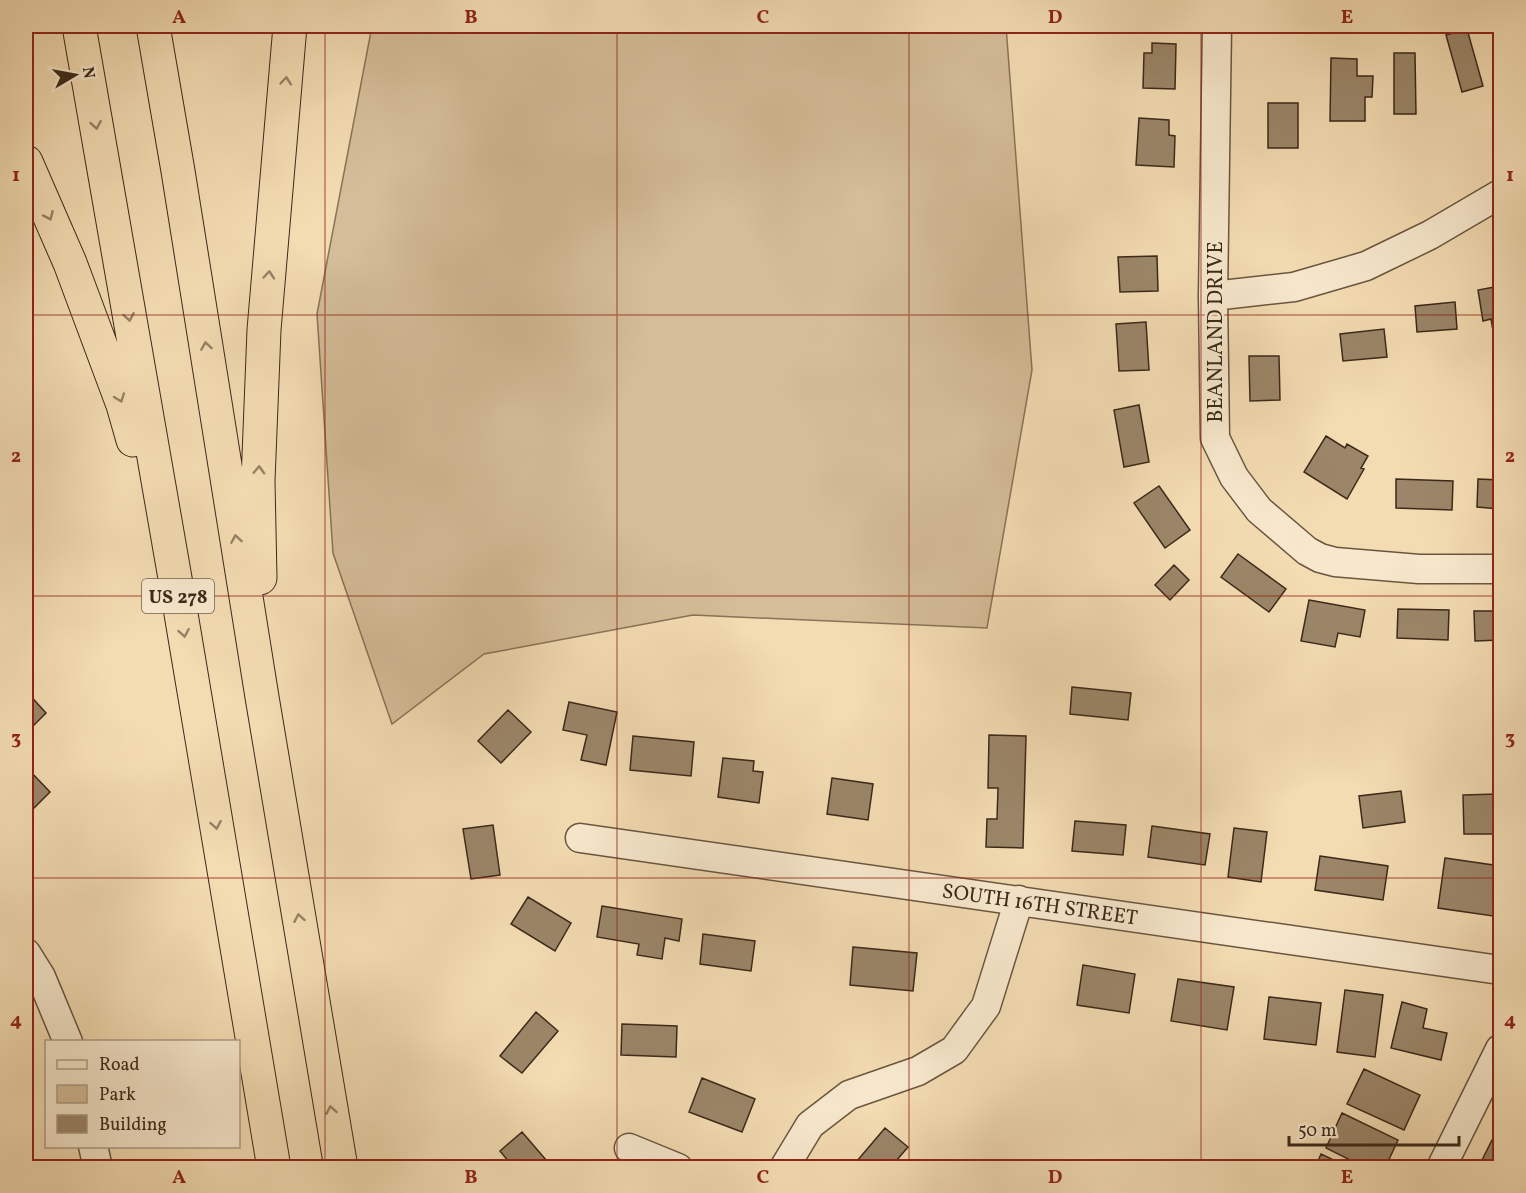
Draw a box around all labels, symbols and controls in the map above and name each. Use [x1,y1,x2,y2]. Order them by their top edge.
text: A [172,4,186,32]
text: B [464,4,478,32]
text: C [757,4,770,32]
text: D [1048,4,1062,32]
text: E [1341,4,1353,32]
north arrow [45,45,105,105]
text: N [76,65,100,81]
one-way arrow [279,77,292,86]
one-way arrow [89,119,102,129]
text: 1 [12,162,20,190]
text: 1 [1506,162,1514,190]
one-way arrow [42,210,54,221]
street label: BEANLAND DRIVE [1202,241,1231,423]
one-way arrow [262,271,275,280]
one-way arrow [123,312,135,321]
one-way arrow [200,341,212,351]
one-way arrow [112,392,125,403]
text: 2 [11,443,21,471]
text: 2 [1505,443,1515,471]
one-way arrow [252,466,265,475]
one-way arrow [231,534,243,543]
road number: US 278 [142,579,214,613]
one-way arrow [177,628,190,638]
text: 3 [11,725,21,753]
text: 3 [1505,725,1515,753]
one-way arrow [210,821,222,830]
street label: SOUTH 16TH STREET [940,877,1140,934]
one-way arrow [293,913,306,923]
text: 4 [10,1007,22,1035]
text: 4 [1504,1007,1516,1035]
legend [45,1040,240,1148]
text: Road [99,1053,140,1078]
text: Park [99,1083,136,1108]
one-way arrow [326,1105,338,1114]
scale bar [1289,1109,1458,1147]
text: Building [99,1113,167,1138]
text: 50 m [1298,1119,1337,1144]
text: A [172,1164,186,1192]
text: B [464,1164,478,1192]
text: C [757,1164,770,1192]
text: D [1048,1164,1062,1192]
text: E [1341,1164,1353,1192]

